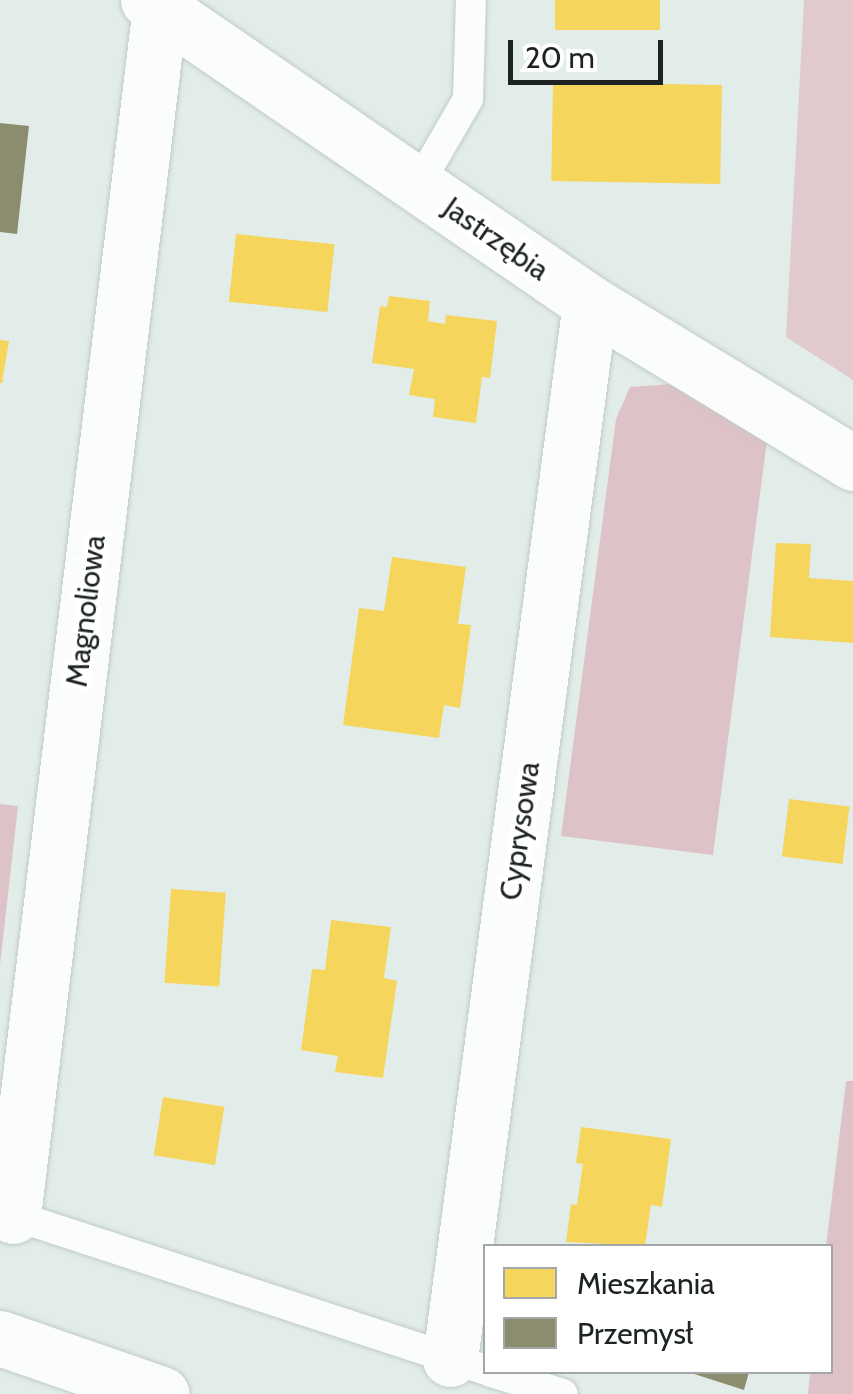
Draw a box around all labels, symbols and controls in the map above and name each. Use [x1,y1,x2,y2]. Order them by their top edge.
scale bar [513,20,668,82]
text: 20 m [525,39,595,76]
street label: Jastrzębia [436,190,556,288]
street label: Magnoliowa [59,533,113,689]
street label: Cyprysowa [492,759,548,903]
legend [483,1244,833,1374]
text: Mieszkania [577,1265,715,1302]
text: Przemysł [577,1315,693,1352]

